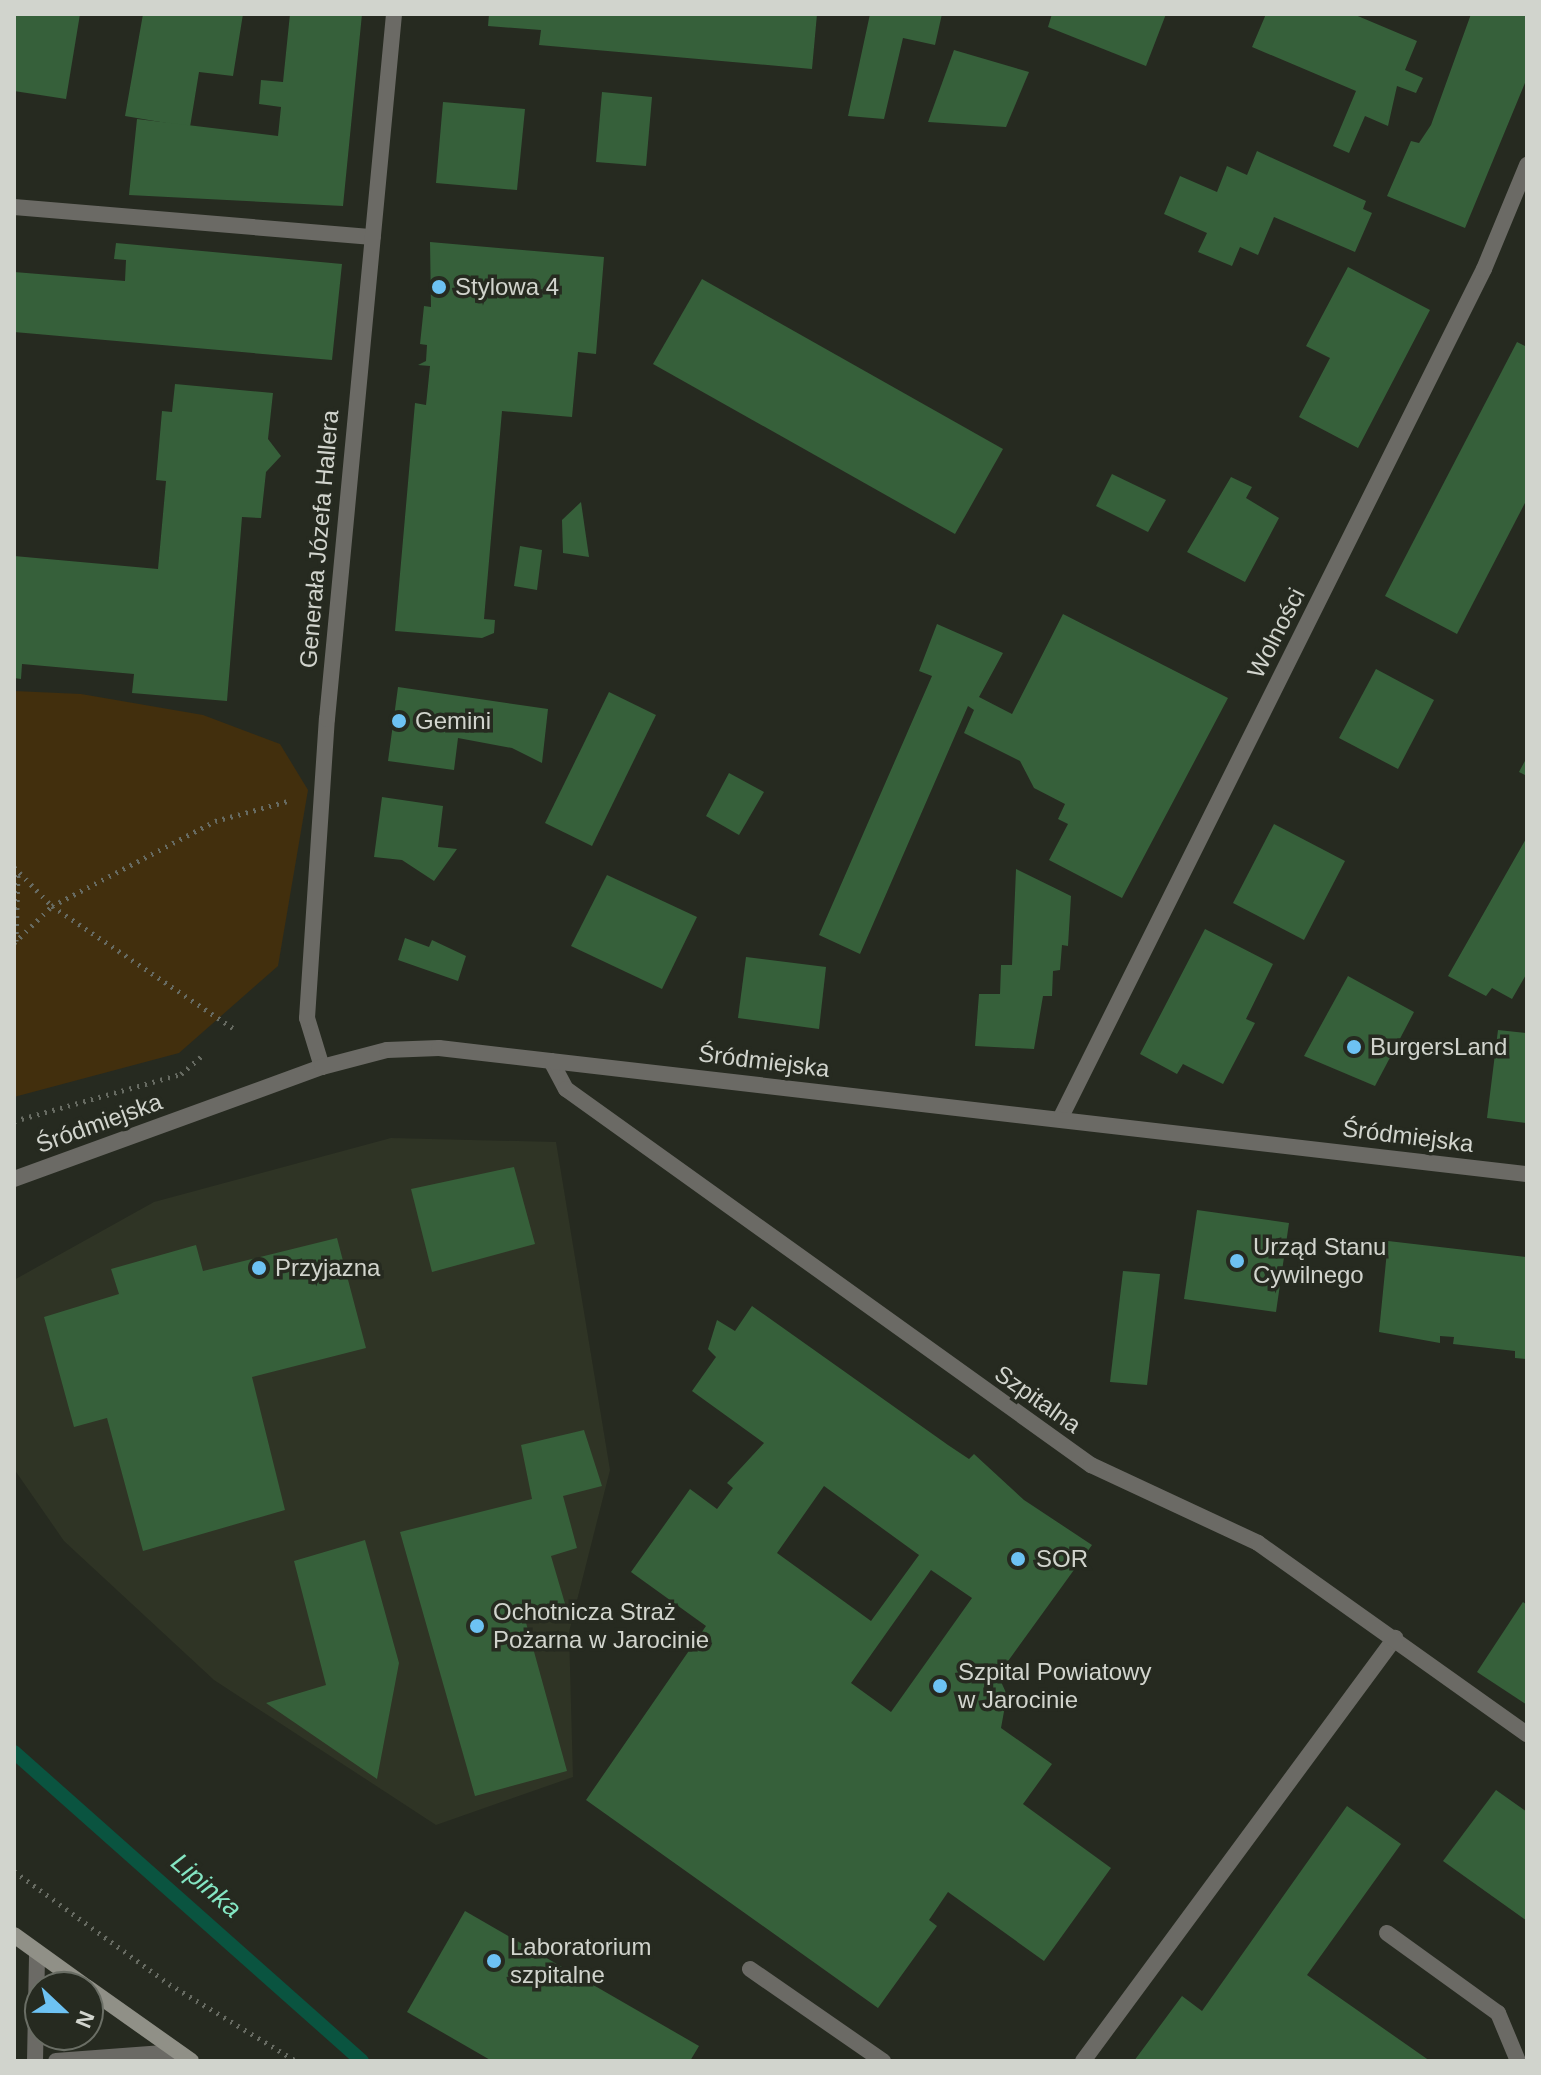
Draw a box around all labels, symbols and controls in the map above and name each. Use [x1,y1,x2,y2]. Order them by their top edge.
place label: Stylowa 4 [455,273,559,301]
marker: Stylowa 4 [430,278,448,296]
street label: Generała Józefa Hallera [293,409,345,669]
street label: Wolności [1241,583,1311,683]
place label: Gemini [415,707,491,735]
marker: Gemini [390,712,408,730]
place label: BurgersLand [1370,1033,1507,1061]
marker: BurgersLand [1345,1038,1363,1056]
street label: Śródmiejska [697,1039,831,1083]
street label: Śródmiejska [32,1087,166,1159]
street label: Śródmiejska [1341,1114,1475,1158]
place label: Urząd Stanu Cywilnego [1253,1233,1386,1289]
marker: Urząd Stanu Cywilnego [1228,1252,1246,1270]
place label: Przyjazna [275,1254,380,1282]
marker: Przyjazna [250,1259,268,1277]
street label: Szpitalna [989,1359,1087,1439]
place label: SOR [1036,1545,1088,1573]
marker: SOR [1007,1548,1029,1570]
place label: Ochotnicza Straż Pożarna w Jarocinie [493,1598,709,1654]
marker: Ochotnicza Straż Pożarna w Jarocinie [468,1617,486,1635]
place label: Szpital Powiatowy w Jarocinie [958,1658,1151,1714]
marker: Szpital Powiatowy w Jarocinie [929,1675,951,1697]
water label: Lipinka [165,1847,247,1925]
place label: Laboratorium szpitalne [510,1933,651,1989]
marker: Laboratorium szpitalne [485,1952,503,1970]
north arrow [24,1971,104,2051]
text: N [70,2007,99,2031]

